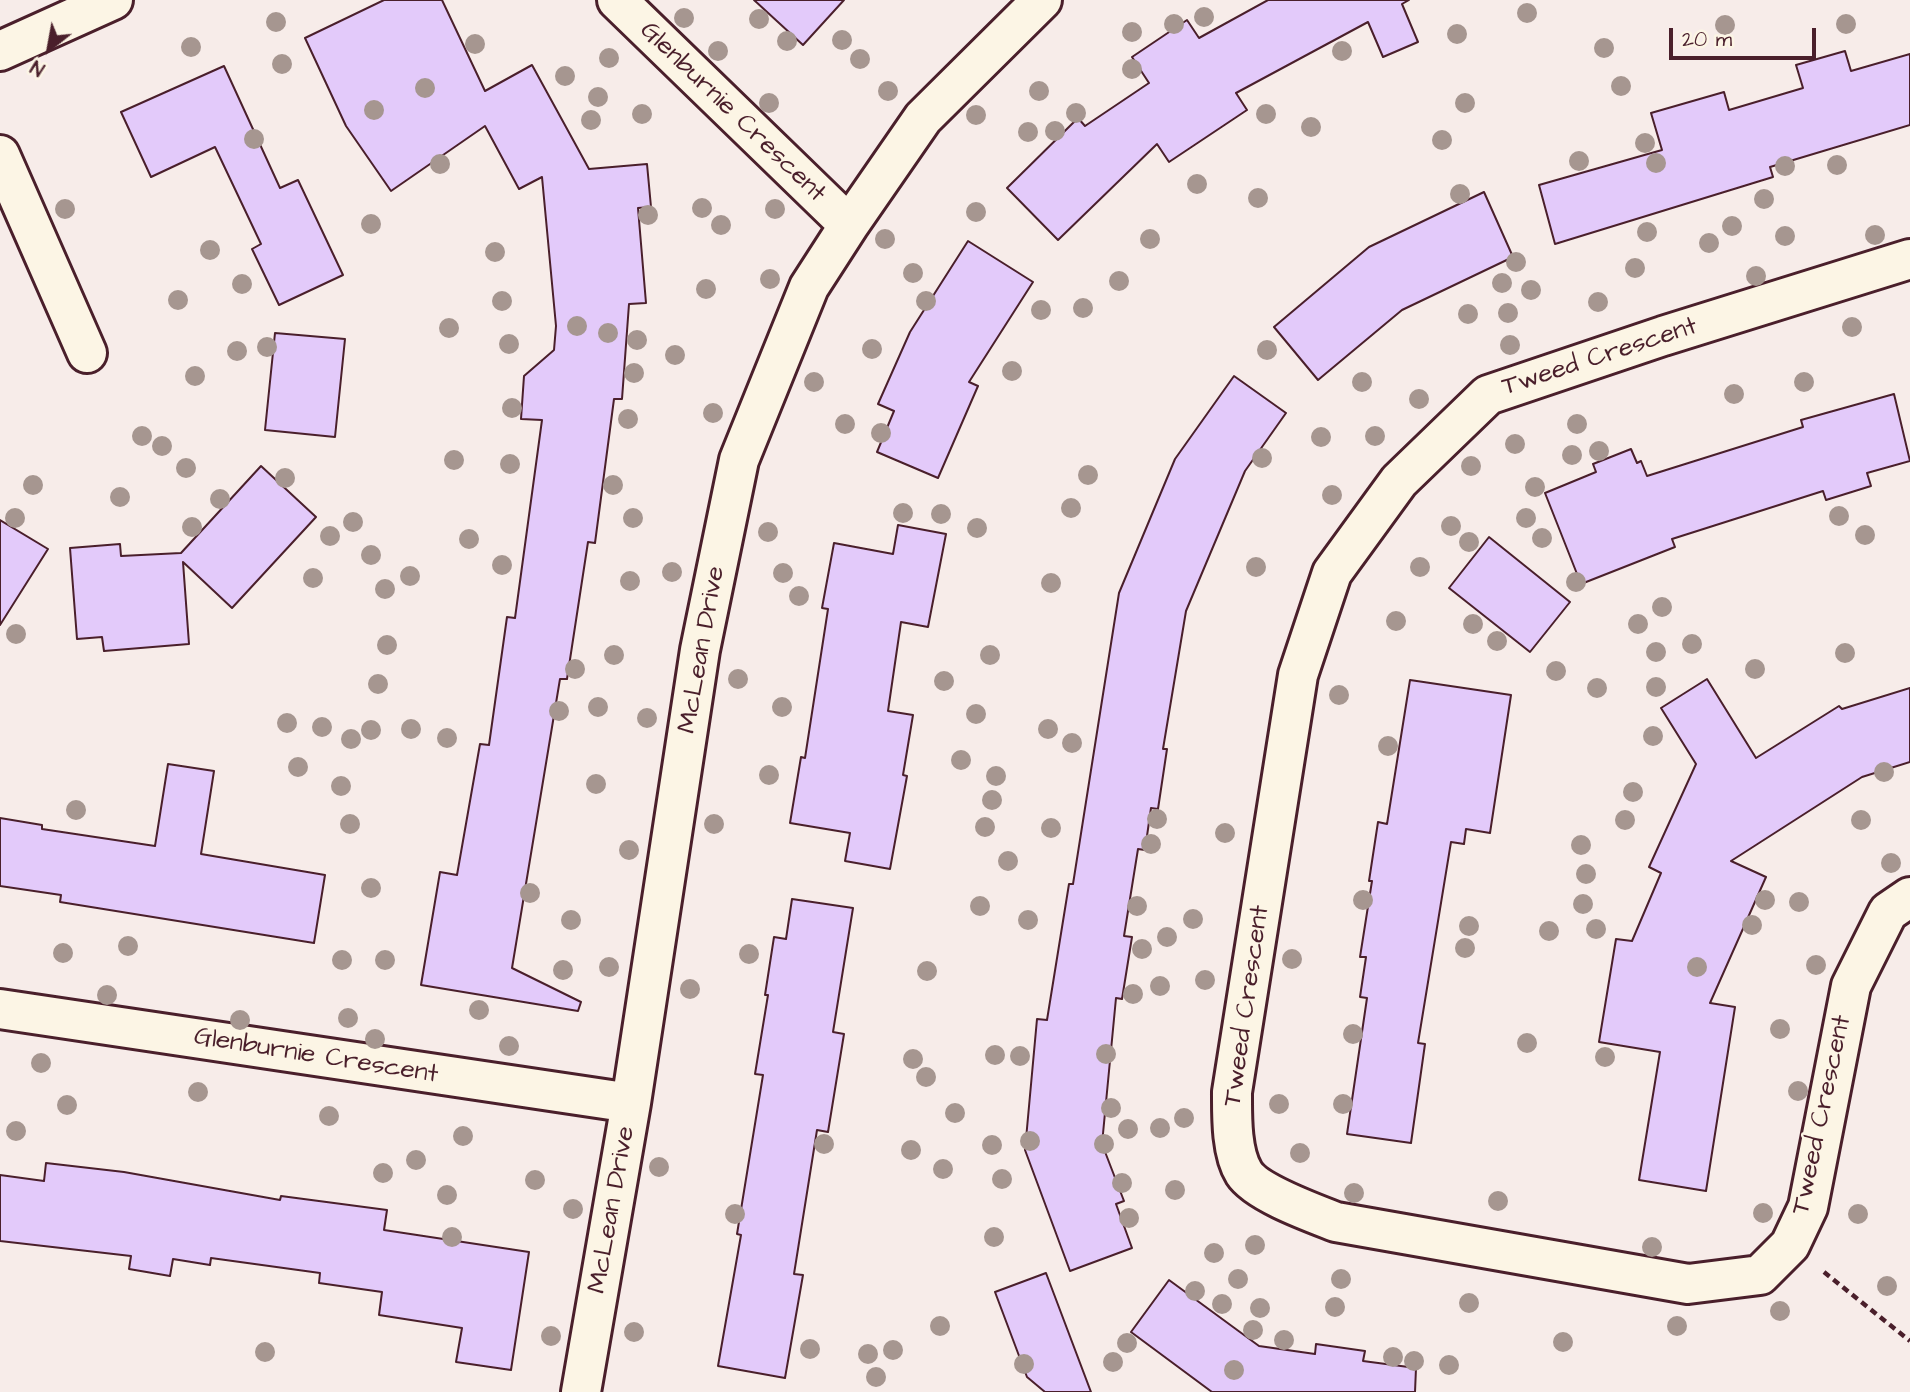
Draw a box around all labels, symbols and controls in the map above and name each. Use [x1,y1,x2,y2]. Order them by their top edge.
north arrow [14,14,84,84]
scale bar [1672,14,1819,58]
street label: Glenburnie Crescent [632,16,832,210]
text: 20 m [1682,25,1732,54]
text: N [26,53,50,82]
street label: Tweed Crescent [1499,312,1701,404]
street label: McLean Drive [673,564,733,736]
street label: Tweed Crescent [1218,903,1278,1109]
street label: Tweed Crescent [1787,1012,1859,1218]
street label: Glenburnie Crescent [192,1022,440,1092]
street label: McLean Drive [583,1124,643,1296]

